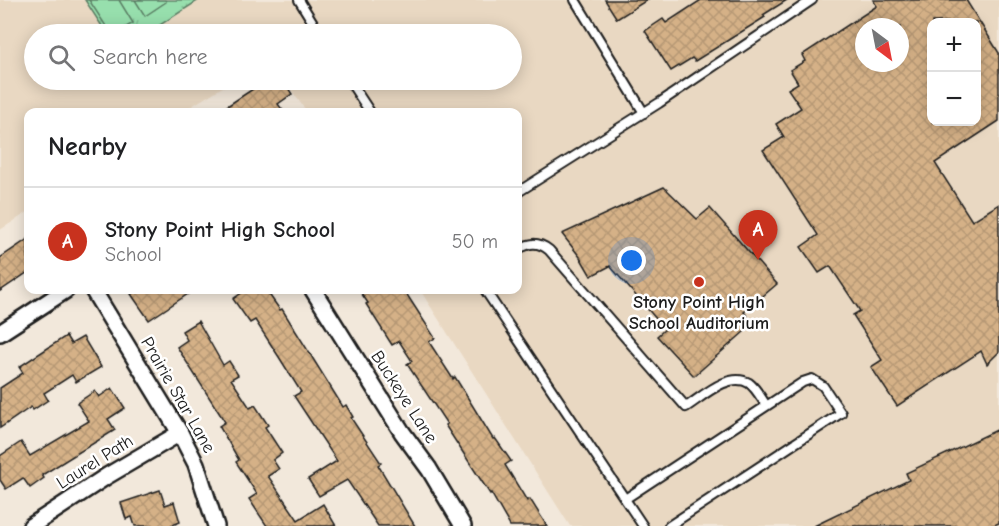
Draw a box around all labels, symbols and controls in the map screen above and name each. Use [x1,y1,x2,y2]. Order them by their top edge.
north arrow [855,18,909,72]
map controls [927,18,981,126]
button: + [927,18,981,72]
search box [24,24,522,90]
icon: search [45,41,78,74]
text: Search here [93,44,208,70]
button: − [927,72,981,126]
text: Nearby [48,132,127,162]
pin: A [738,210,777,260]
text: Stony Point High School [105,217,335,243]
text: A [62,230,73,253]
text: 50 m [452,230,498,253]
text: School [105,243,162,266]
your location [617,246,646,275]
marker: Stony Point High School Auditorium [692,275,706,289]
place label: Stony Point High School Auditorium [629,292,769,334]
street label: Prairie Star Lane [136,333,220,457]
street label: Buckeye Lane [366,347,442,447]
street label: Laurel Path [53,430,137,494]

